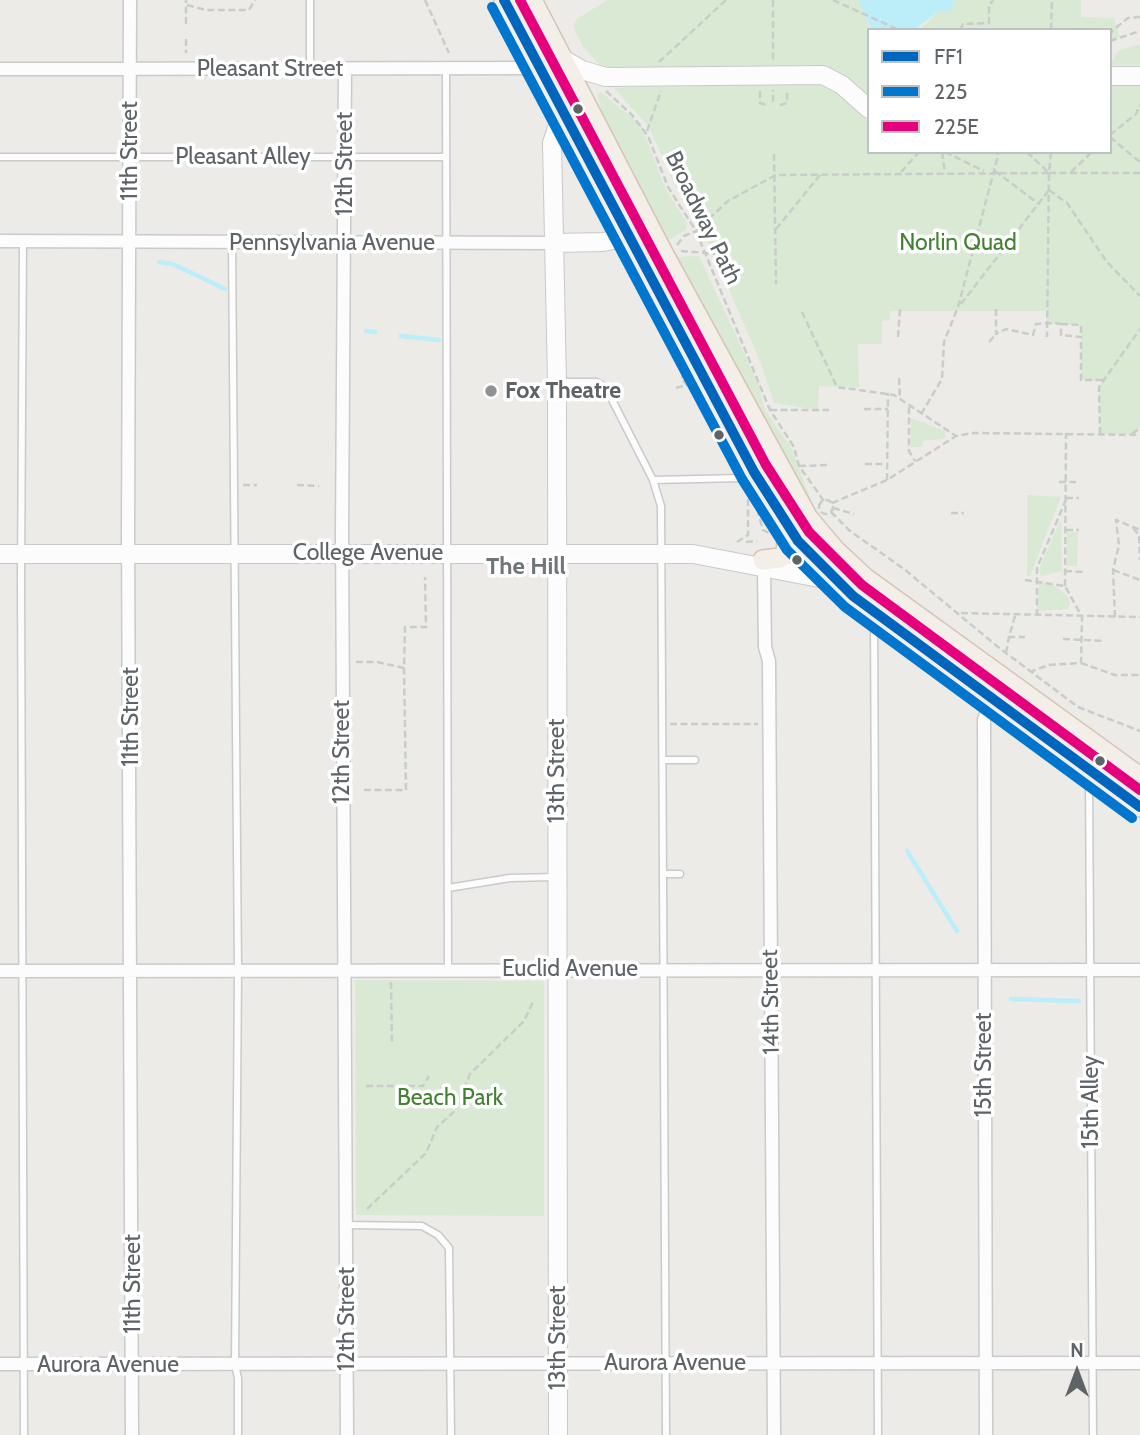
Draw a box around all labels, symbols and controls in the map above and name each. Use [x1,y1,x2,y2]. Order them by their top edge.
legend [867,28,1112,154]
text: FF1 [934,44,963,69]
street label: Pleasant Street [197,55,343,83]
text: 225 [934,79,967,104]
street label: 11th Street [116,101,144,201]
unlabelled marker [571,102,585,116]
street label: 12th Street [331,112,359,216]
text: 225E [934,114,979,139]
street label: Pleasant Alley [175,143,311,171]
street label: Broadway Path [659,147,747,289]
street label: Pennsylvania Avenue [229,229,435,257]
park label: Norlin Quad [899,229,1017,257]
place label: Fox Theatre [505,377,621,405]
marker: Fox Theatre [483,383,499,399]
unlabelled marker [712,428,726,442]
street label: College Avenue [293,539,443,567]
district label: The Hill [486,553,566,581]
unlabelled marker [790,553,804,567]
street label: 11th Street [117,667,145,767]
street label: 12th Street [328,700,356,804]
street label: 13th Street [543,719,571,823]
unlabelled marker [1093,754,1107,768]
street label: 14th Street [756,949,786,1055]
street label: Euclid Avenue [502,955,638,983]
street label: 15th Street [970,1013,998,1117]
street label: 15th Alley [1077,1055,1105,1149]
park label: Beach Park [397,1084,503,1112]
street label: 11th Street [119,1234,147,1334]
street label: 12th Street [333,1267,361,1371]
street label: 13th Street [544,1286,572,1390]
north arrow [1042,1337,1112,1407]
text: N [1070,1339,1084,1362]
street label: Aurora Avenue [604,1349,746,1377]
street label: Aurora Avenue [37,1351,179,1379]

